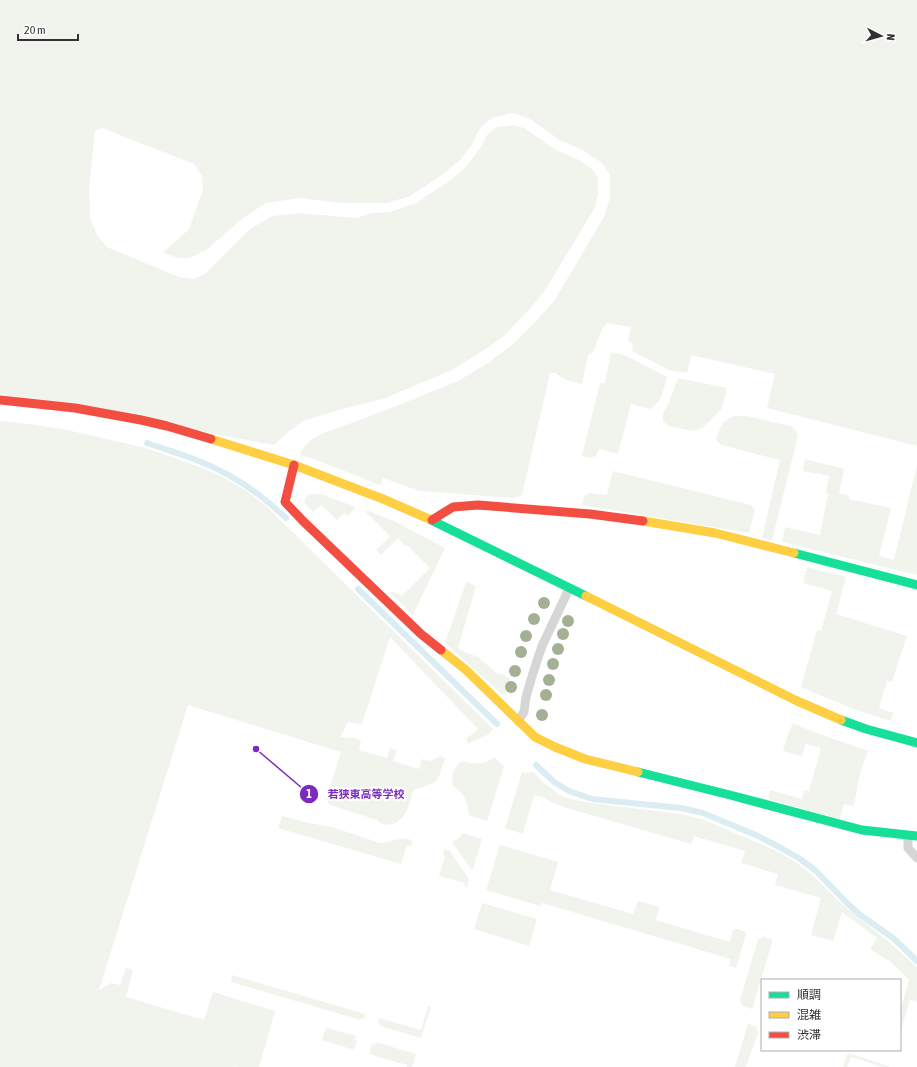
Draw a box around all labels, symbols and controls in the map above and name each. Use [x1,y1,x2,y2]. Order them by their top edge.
scale bar [18,16,78,42]
north arrow [861,16,901,56]
text: 20 m [24,23,46,37]
text: N [885,33,897,41]
callout: 若狭東高等学校 [299,782,412,805]
text: 1 [306,787,312,801]
text: 若狭東高等学校 [328,788,405,800]
legend [761,979,901,1051]
text: 順調 [797,988,821,1002]
text: 混雑 [797,1008,821,1022]
text: 渋滞 [797,1028,821,1042]

